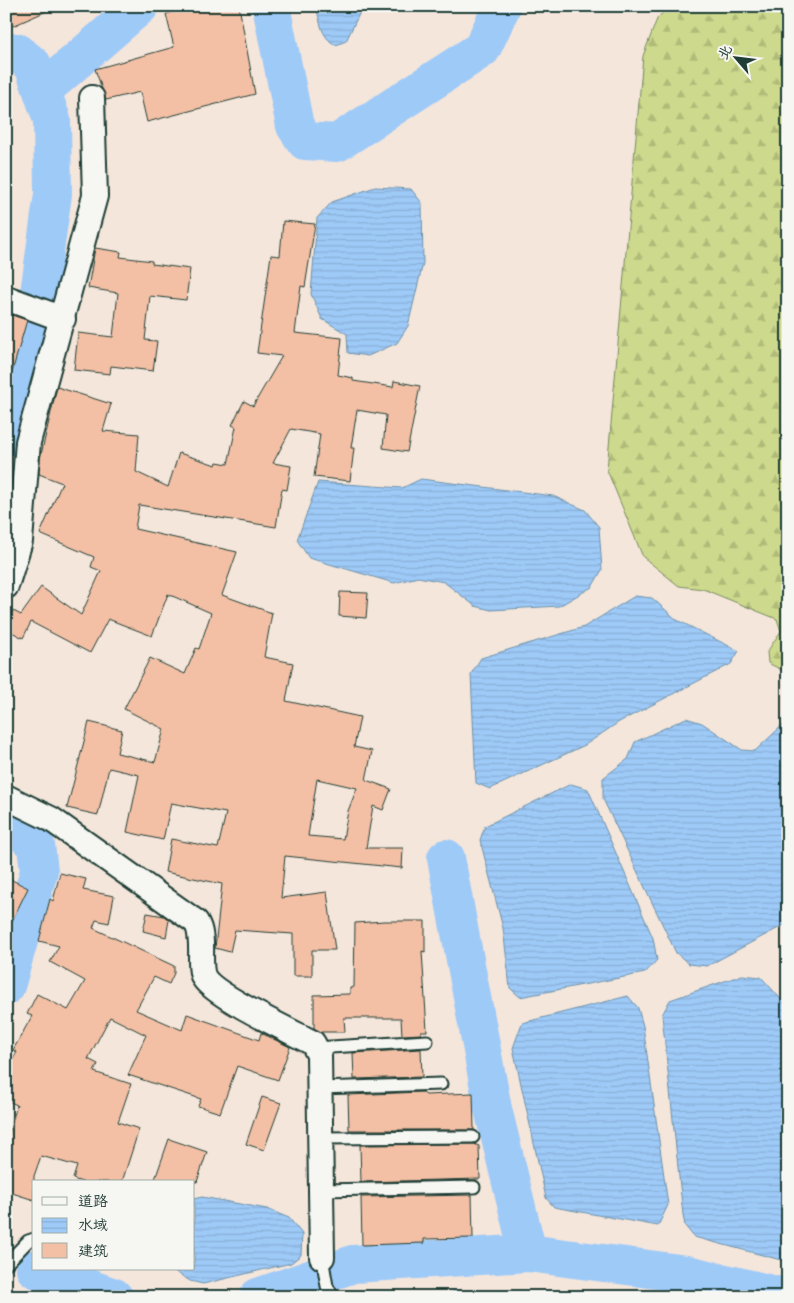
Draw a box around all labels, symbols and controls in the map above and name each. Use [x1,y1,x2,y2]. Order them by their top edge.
north arrow [712,32,762,82]
text: 北 [713,41,738,64]
legend [32,1180,195,1270]
text: 道路 [78,1191,108,1213]
text: 水域 [78,1215,108,1237]
text: 建筑 [78,1241,108,1263]

